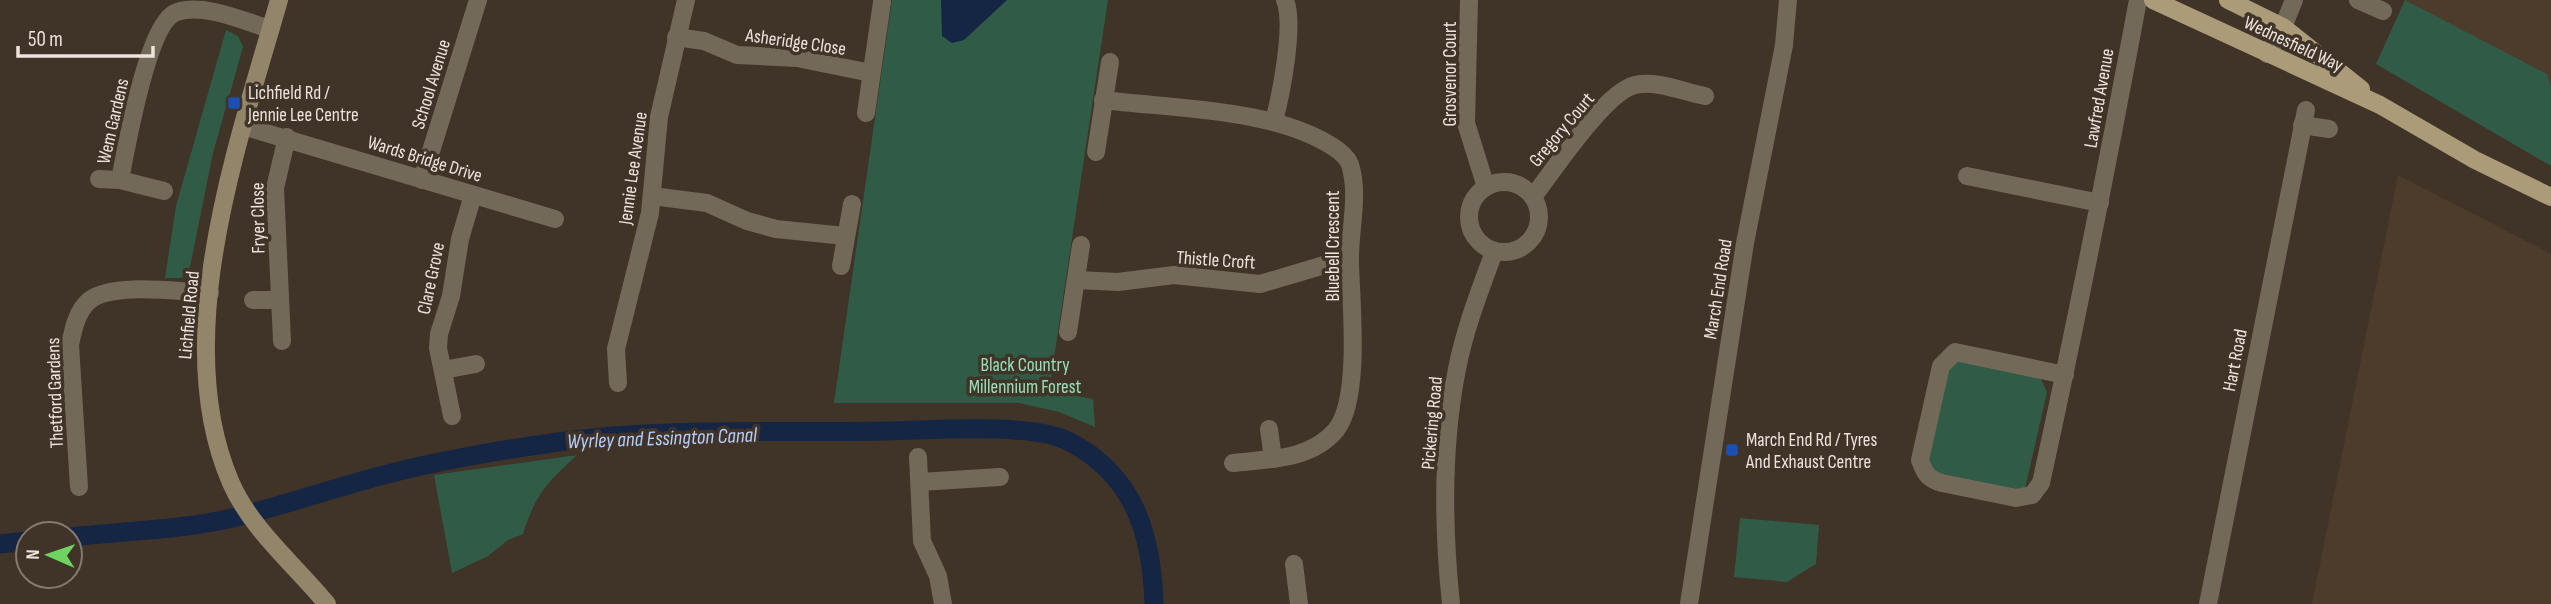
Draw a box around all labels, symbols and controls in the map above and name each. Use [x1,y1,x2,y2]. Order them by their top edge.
street label: Wednesfield Way [2240,11,2347,78]
scale bar [18,14,152,58]
street label: Grosvenor Court [1439,21,1462,127]
street label: Asheridge Close [743,24,847,61]
text: 50 m [28,27,63,52]
street label: School Avenue [407,37,456,132]
street label: Lawfred Avenue [2079,47,2120,150]
street label: Wem Gardens [92,76,135,166]
place label: Lichfield Rd / Jennie Lee Centre [247,82,359,127]
street label: Gregory Court [1524,88,1600,172]
marker: Lichfield Rd / Jennie Lee Centre [226,95,242,111]
street label: Jennie Lee Avenue [614,110,653,227]
street label: Wards Bridge Drive [364,131,485,188]
street label: Fryer Close [246,182,271,254]
street label: Bluebell Crescent [1322,190,1345,302]
street label: March End Road [1699,238,1738,341]
street label: Clare Grove [413,240,450,316]
street label: Thistle Croft [1175,246,1257,275]
street label: Lichfield Road [174,270,205,360]
street label: Hart Road [2218,327,2253,393]
street label: Thetford Gardens [42,337,69,449]
park label: Black Country Millennium Forest [969,354,1082,399]
street label: Pickering Road [1417,376,1448,471]
water label: Wyrley and Essington Canal [567,423,758,454]
place label: March End Rd / Tyres And Exhaust Centre [1745,429,1878,474]
marker: March End Rd / Tyres And Exhaust Centre [1724,442,1740,458]
north arrow [14,520,84,590]
text: N [22,549,45,560]

